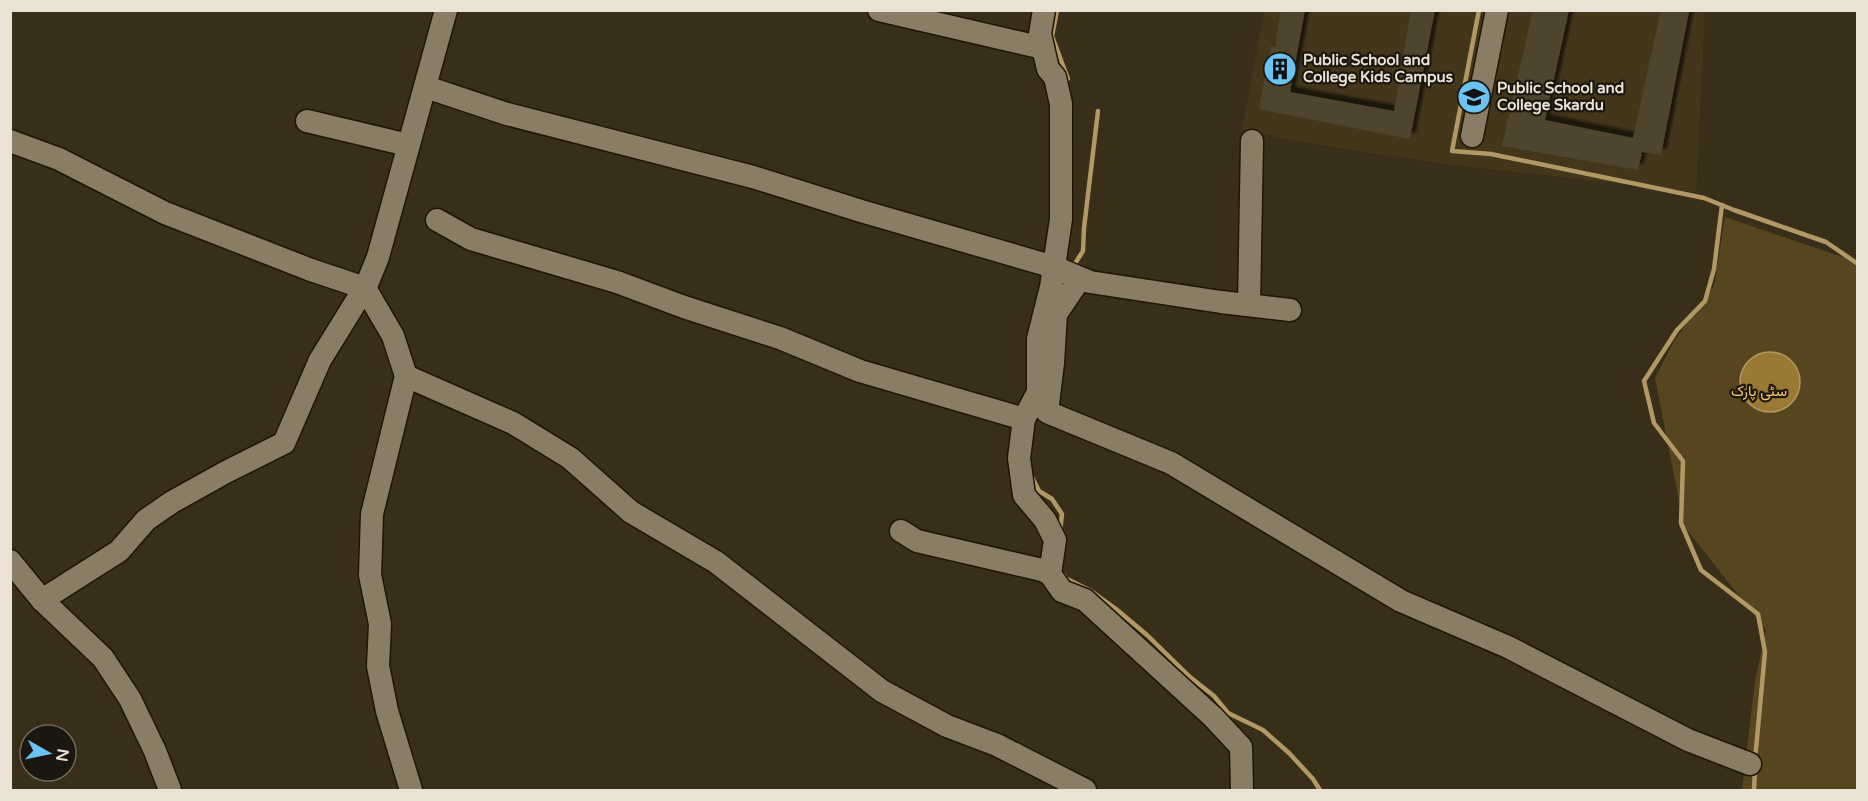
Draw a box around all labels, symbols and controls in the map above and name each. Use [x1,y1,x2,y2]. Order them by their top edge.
building icon: Public School and College Kids Campus [1262,51,1298,87]
place label: Public School and College Kids Campus [1303,51,1453,87]
school or university icon: Public School and College Skardu [1456,79,1492,115]
place label: Public School and College Skardu [1497,79,1624,115]
park label: سٹی پارک [1731,382,1787,401]
north arrow [18,723,78,783]
text: N [51,747,73,763]

